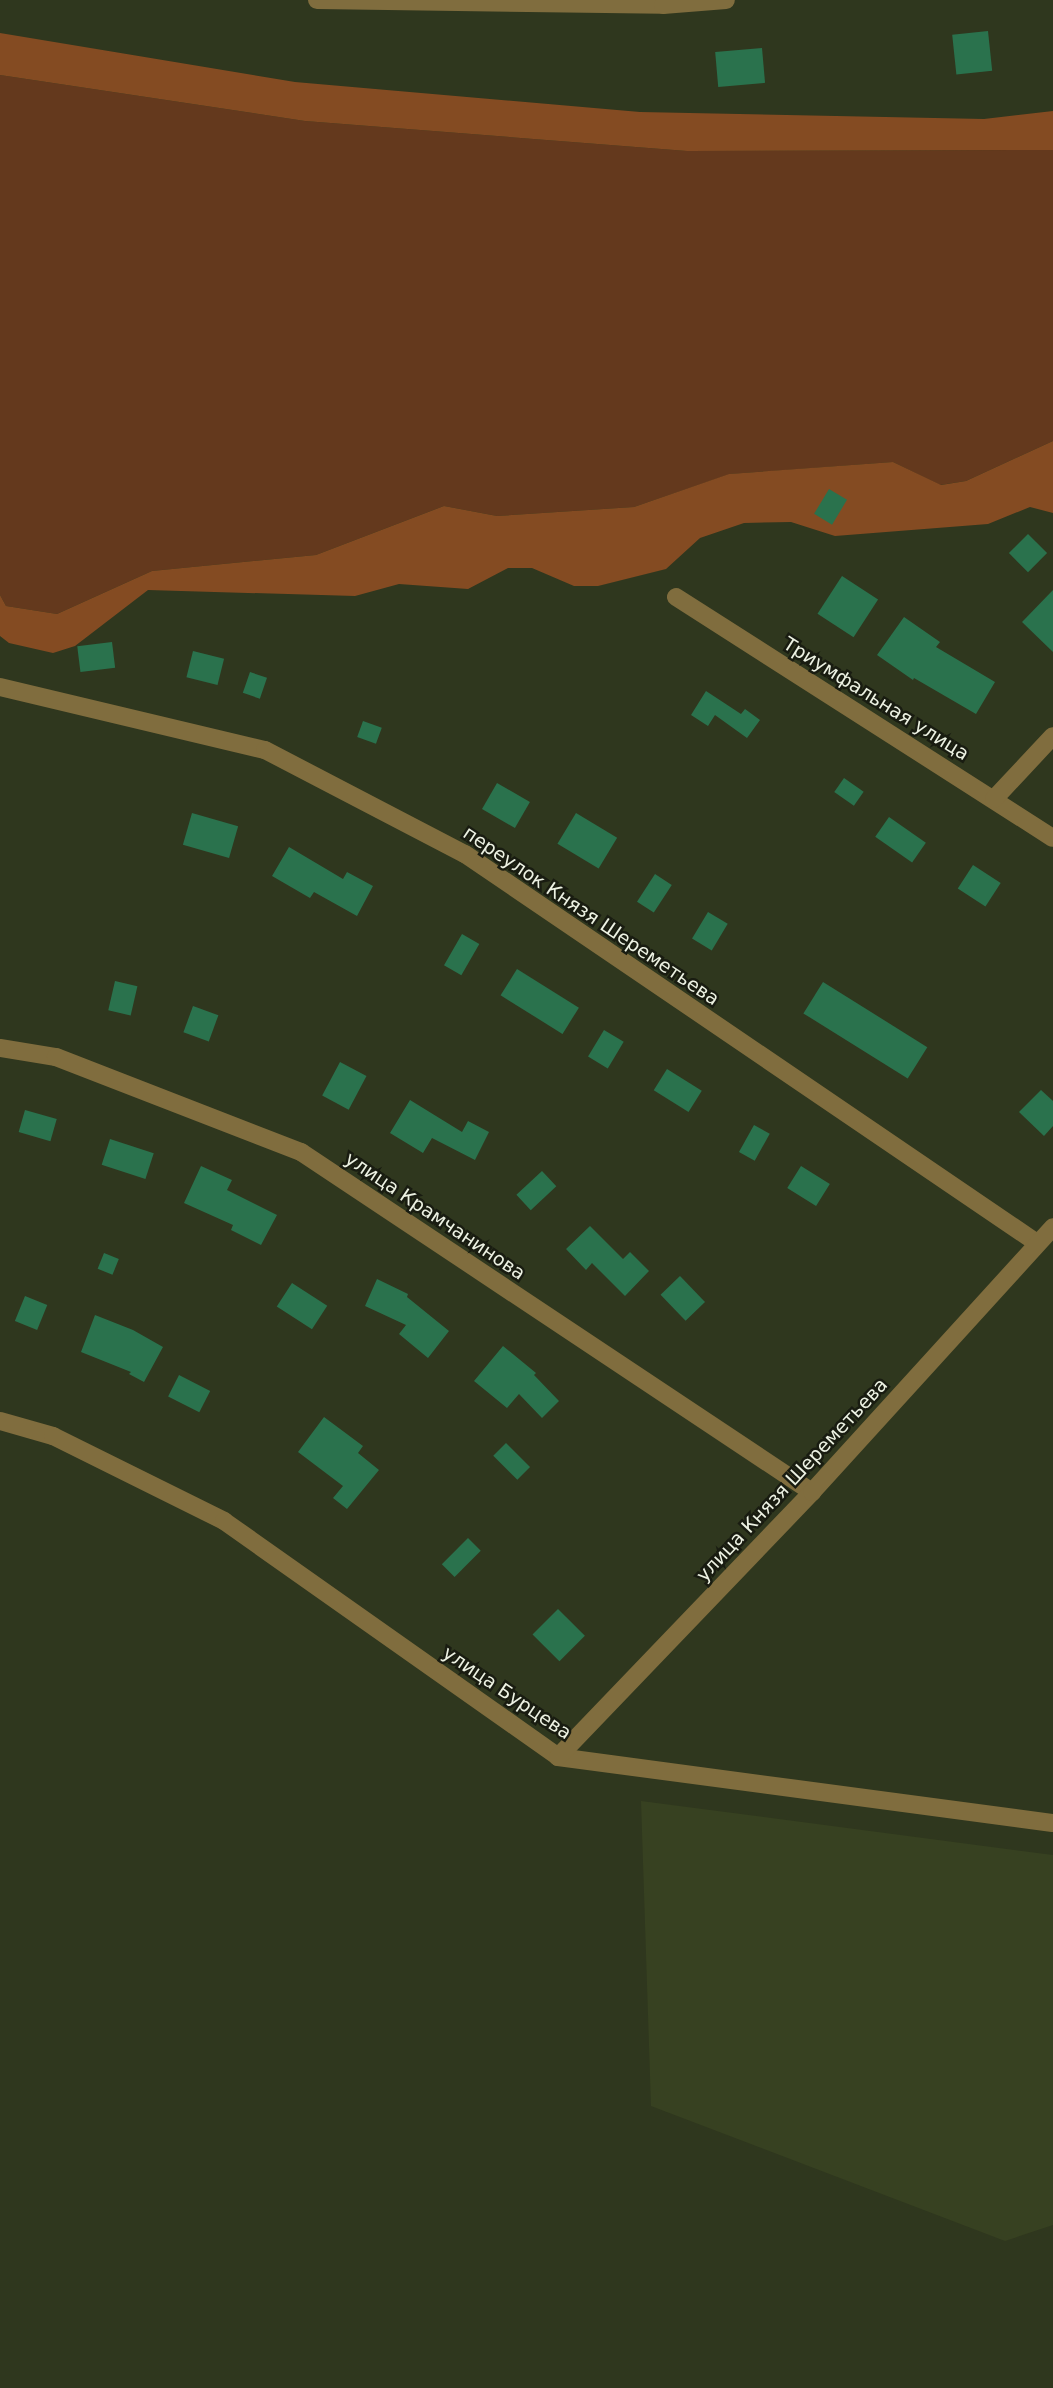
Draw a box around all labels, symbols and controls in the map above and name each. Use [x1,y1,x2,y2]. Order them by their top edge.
street label: Триумфальная улица [779,632,973,766]
street label: переулок Князя Шереметьева [459,822,723,1010]
street label: улица Крамчанинова [341,1147,529,1285]
street label: улица Князя Шереметьева [692,1374,892,1586]
street label: улица Бурцева [438,1642,576,1744]

